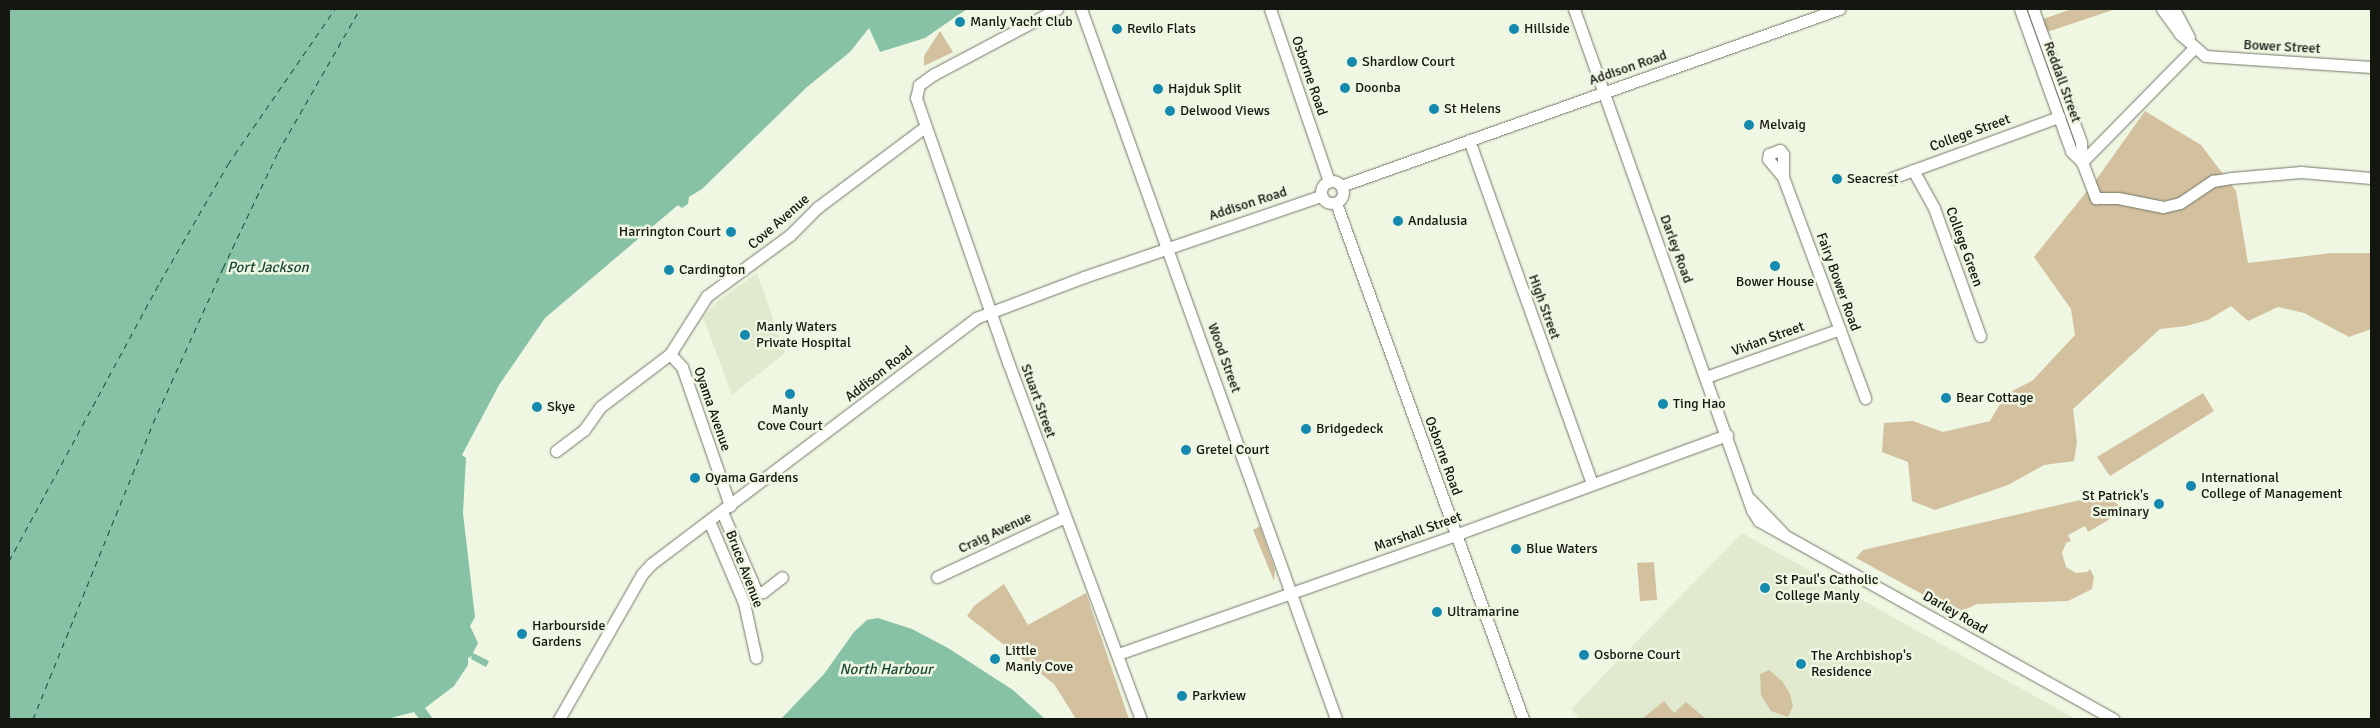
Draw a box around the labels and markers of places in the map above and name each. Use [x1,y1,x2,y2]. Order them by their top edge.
place label: Manly Yacht Club [970,14,1073,30]
marker: Manly Yacht Club [954,16,966,28]
place label: Revilo Flats [1127,21,1196,37]
place label: Hillside [1524,21,1570,37]
marker: Revilo Flats [1111,23,1123,35]
marker: Hillside [1508,23,1520,35]
place label: Shardlow Court [1362,54,1455,70]
marker: Shardlow Court [1346,56,1358,68]
place label: Doonba [1355,80,1401,96]
place label: Hajduk Split [1168,81,1242,97]
marker: Doonba [1339,82,1351,94]
marker: Hajduk Split [1152,83,1164,95]
place label: St Helens [1444,101,1501,117]
place label: Delwood Views [1180,103,1270,119]
marker: St Helens [1428,103,1440,115]
marker: Delwood Views [1164,105,1176,117]
place label: Melvaig [1759,117,1806,133]
marker: Melvaig [1743,119,1755,131]
place label: Seacrest [1847,171,1898,187]
marker: Seacrest [1831,173,1843,185]
place label: Andalusia [1408,213,1467,229]
marker: Andalusia [1392,215,1404,227]
place label: Harrington Court [619,224,721,240]
marker: Harrington Court [725,226,737,238]
marker: Bower House [1769,260,1781,272]
place label: Cardington [679,262,745,278]
marker: Cardington [663,264,675,276]
place label: Bower House [1736,274,1814,290]
place label: Manly Waters Private Hospital [756,319,851,352]
marker: Manly Waters Private Hospital [738,328,752,342]
marker: Manly Cove Court [784,388,796,400]
place label: Bear Cottage [1956,390,2034,406]
marker: Bear Cottage [1940,392,1952,404]
place label: Ting Hao [1673,396,1726,412]
marker: Ting Hao [1657,398,1669,410]
place label: Skye [547,399,575,415]
marker: Skye [531,401,543,413]
place label: Manly Cove Court [757,402,823,434]
place label: Bridgedeck [1316,421,1383,437]
marker: Bridgedeck [1300,423,1312,435]
place label: Gretel Court [1196,442,1269,458]
marker: Gretel Court [1180,444,1192,456]
place label: Oyama Gardens [705,470,798,486]
place label: International College of Management [2201,470,2342,502]
marker: Oyama Gardens [689,472,701,484]
marker: International College of Management [2185,480,2197,492]
place label: St Patrick's Seminary [2082,488,2149,520]
marker: St Patrick's Seminary [2153,498,2165,510]
place label: Blue Waters [1526,541,1598,557]
marker: Blue Waters [1510,543,1522,555]
place label: St Paul's Catholic College Manly [1775,572,1878,604]
marker: St Paul's Catholic College Manly [1759,582,1771,594]
place label: Ultramarine [1447,604,1519,620]
marker: Ultramarine [1431,606,1443,618]
place label: Harbourside Gardens [532,618,606,650]
marker: Harbourside Gardens [516,628,528,640]
place label: Little Manly Cove [1005,643,1073,676]
place label: Osborne Court [1594,647,1681,663]
place label: The Archbishop's Residence [1811,648,1912,680]
marker: Osborne Court [1578,649,1590,661]
marker: Little Manly Cove [989,653,1001,665]
marker: The Archbishop's Residence [1795,658,1807,670]
place label: Parkview [1192,688,1246,704]
marker: Parkview [1176,690,1188,702]

